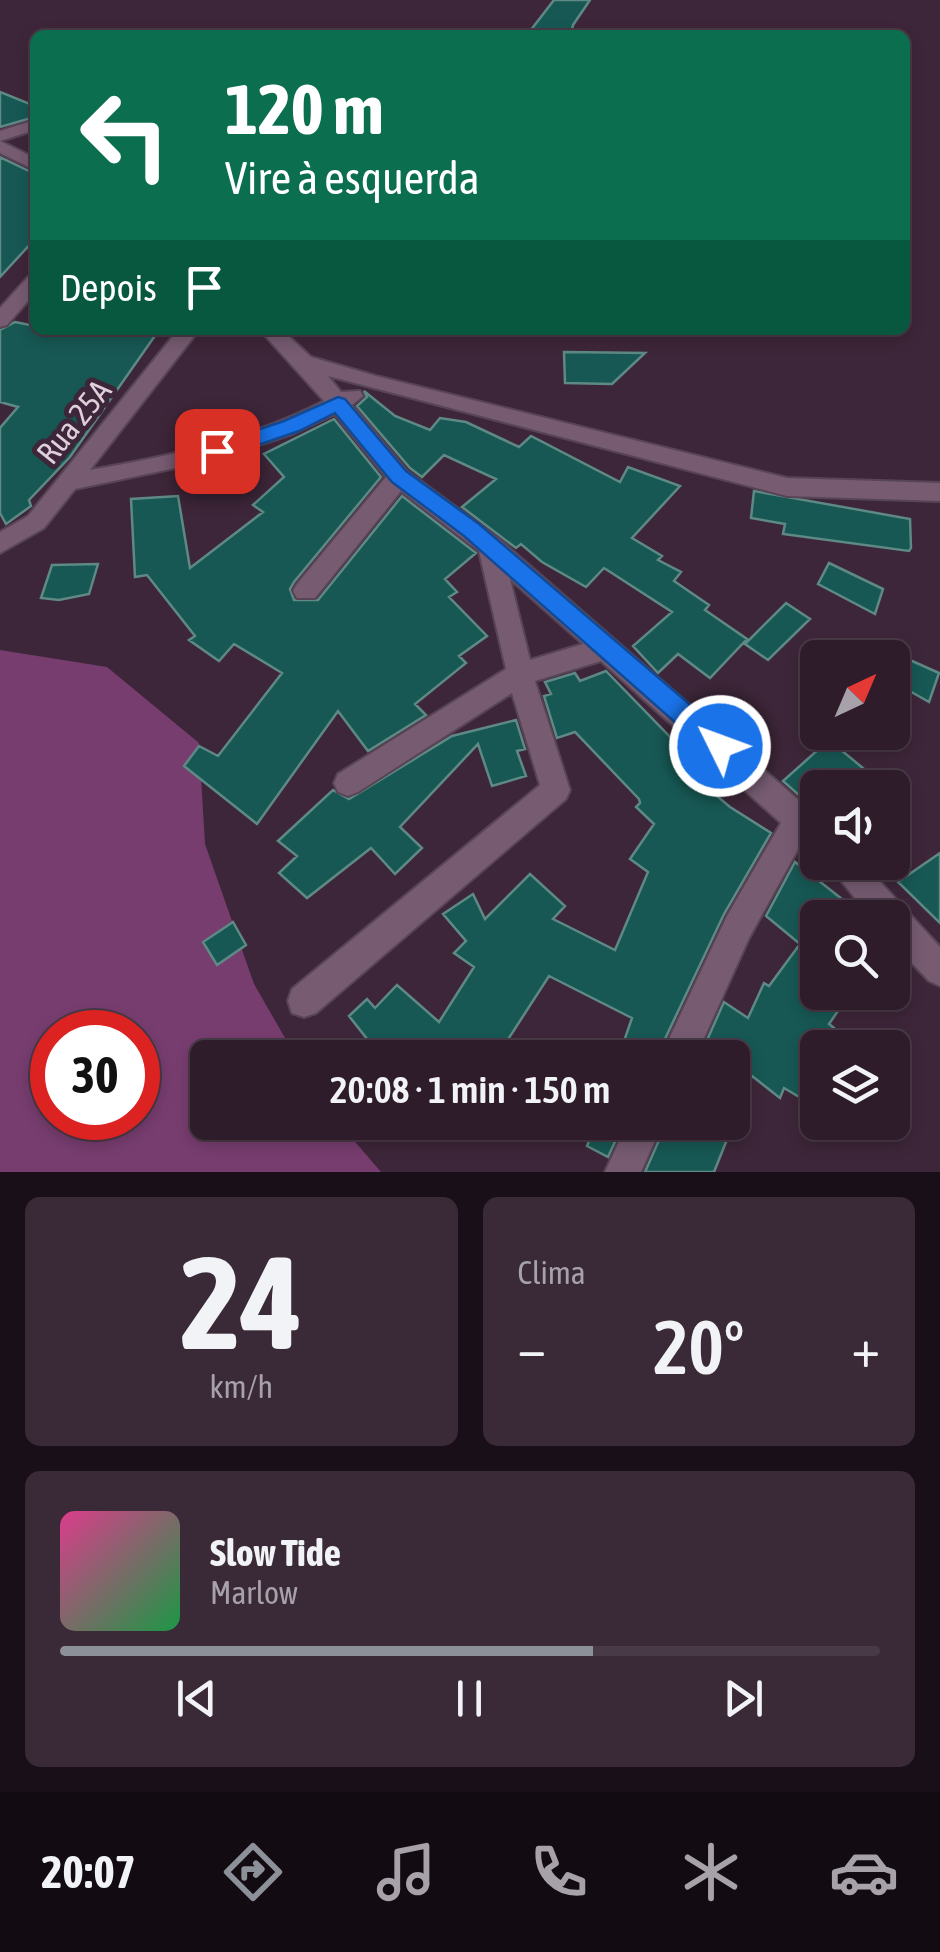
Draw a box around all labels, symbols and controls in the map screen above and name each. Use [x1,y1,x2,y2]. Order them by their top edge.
text: 120 m [225,69,384,149]
icon: left [60,70,190,200]
text: Vire à esquerda [225,152,480,204]
icon: arrive [177,260,232,315]
text: Depois [60,266,157,309]
street label: Rua 25A [29,372,119,471]
pin [175,409,260,494]
icon: arrive [190,424,245,479]
north arrow [800,640,910,750]
map controls [800,640,910,1140]
position arrow [668,694,772,798]
button: sound [800,770,910,880]
button: search [800,900,910,1010]
speed limit sign: 30 [30,1010,160,1140]
button: layers [800,1030,910,1140]
text: 20:08 · 1 min · 150 m [330,1068,610,1111]
text: 24 [180,1228,302,1377]
text: Clima [518,1254,586,1291]
text: 20° [653,1304,744,1390]
text: − [518,1316,546,1379]
text: + [851,1316,880,1379]
text: km/h [210,1368,273,1405]
text: Slow Tide [210,1531,341,1574]
text: Marlow [210,1574,298,1611]
icon: previous [169,1671,224,1726]
icon: pause [442,1671,497,1726]
icon: next [716,1671,771,1726]
icon: directions [218,1837,288,1907]
icon: music [371,1837,441,1907]
icon: phone [524,1837,594,1907]
icon: climate [676,1837,746,1907]
icon: car [829,1837,899,1907]
text: 20:07 [41,1846,136,1898]

